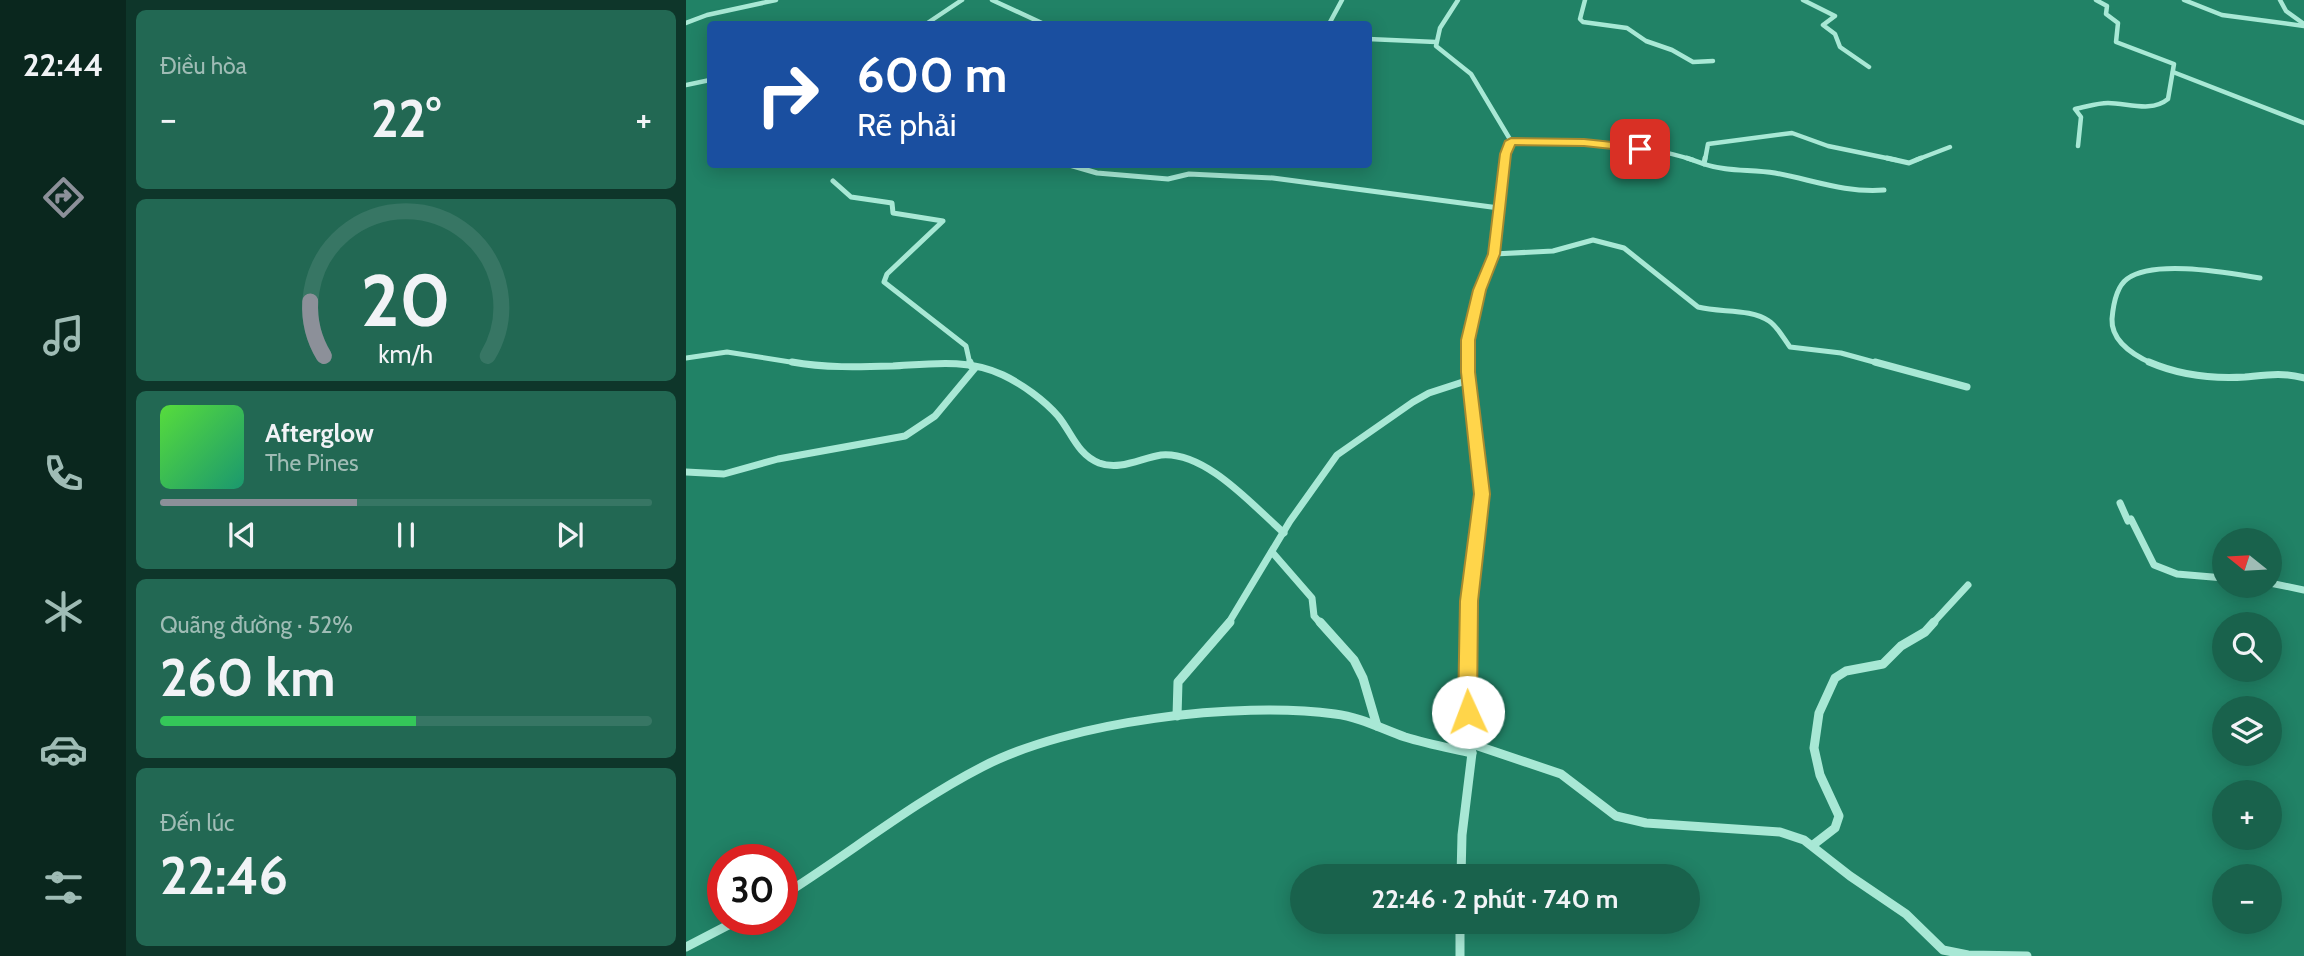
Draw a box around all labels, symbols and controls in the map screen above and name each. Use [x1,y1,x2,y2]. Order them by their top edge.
text: 22:44 [23,45,103,84]
text: 600 m [857,45,1007,104]
icon: right [742,49,833,140]
text: Điều hòa [160,52,247,80]
text: 22° [371,87,441,150]
text: − [160,95,177,142]
text: + [635,95,652,142]
text: Rẽ phải [857,105,957,144]
pin [1610,119,1670,179]
icon: arrive [1621,130,1659,168]
icon: directions [39,173,88,222]
text: 20 [361,256,451,344]
icon: music [39,311,88,360]
text: km/h [379,338,433,368]
text: Afterglow [265,417,374,449]
icon: phone [39,449,88,498]
text: The Pines [265,449,359,477]
icon: previous [223,516,261,554]
icon: pause [387,516,425,554]
icon: next [551,516,589,554]
north arrow [2212,528,2282,598]
map controls [2212,528,2282,934]
icon: climate [39,587,88,636]
text: Quãng đường · 52% [160,611,353,639]
button: search [2212,612,2282,682]
text: 260 km [160,646,336,709]
position arrow [1431,675,1505,749]
button: layers [2212,696,2282,766]
icon: car [39,725,88,774]
button: + [2212,780,2282,850]
text: Đến lúc [160,809,235,837]
text: 22:46 [160,844,288,907]
speed limit sign: 30 [707,844,798,935]
icon: filters [39,863,88,912]
button: − [2212,864,2282,934]
text: 22:46 · 2 phút · 740 m [1372,883,1618,915]

